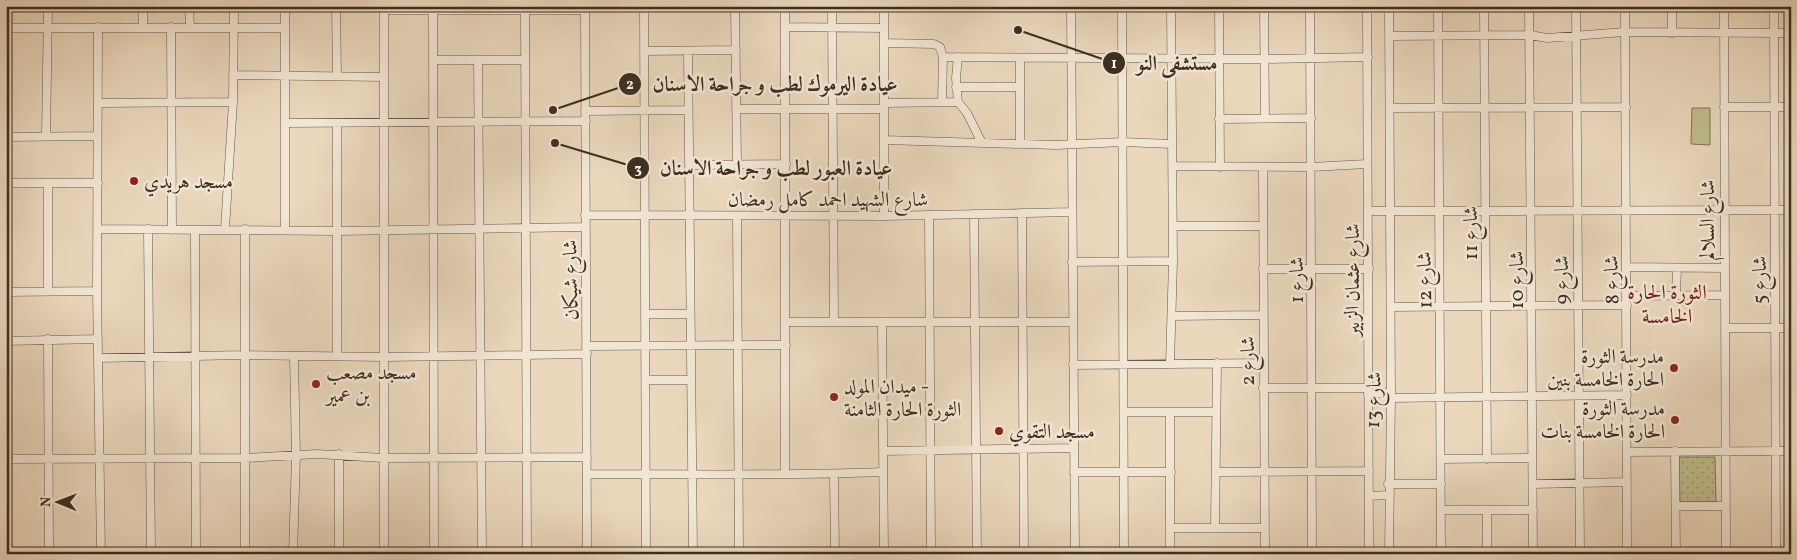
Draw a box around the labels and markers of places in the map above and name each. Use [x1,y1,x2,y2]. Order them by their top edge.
callout: مستشفى النو [1102,45,1228,81]
callout: عيادة اليرموك لطب و جراحة الاسنان [617,66,907,102]
callout: عيادة العبور لطب و جراحة الاسنان [625,150,903,186]
place label: مسجد هريدي [144,169,233,197]
marker: مسجد هريدي [128,175,140,187]
place label: مدرسة الثورة الحارة الخامسة بنين [1547,344,1664,395]
place label: مسجد مصعب بن عمير [324,360,416,411]
marker: مدرسة الثورة الحارة الخامسة بنين [1668,362,1680,374]
place label: ميدان المولد - الثورة الحارة الثامنة [844,374,961,425]
marker: مسجد مصعب بن عمير [310,378,322,390]
marker: ميدان المولد - الثورة الحارة الثامنة [828,391,840,403]
place label: مدرسة الثورة الحارة الخامسة بنات [1540,396,1665,447]
marker: مدرسة الثورة الحارة الخامسة بنات [1669,414,1681,426]
place label: مسجد التقوي [1009,419,1095,447]
marker: مسجد التقوي [993,425,1005,437]

